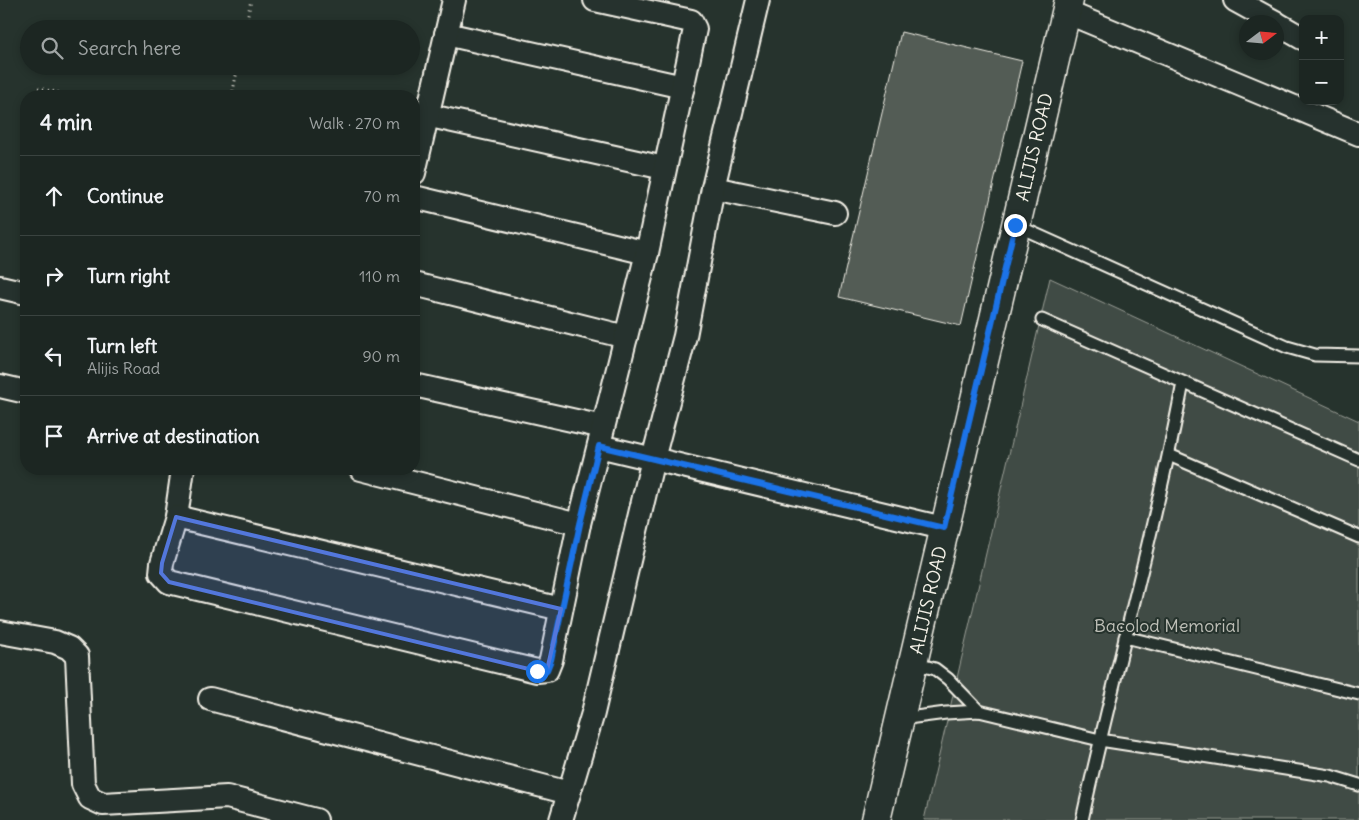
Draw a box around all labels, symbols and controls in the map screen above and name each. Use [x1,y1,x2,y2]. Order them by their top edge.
north arrow [1239,15,1284,60]
map controls [1299,15,1344,105]
button: + [1299,15,1344,60]
search box [20,20,420,75]
icon: search [38,34,66,62]
text: Search here [78,36,181,60]
button: − [1299,60,1344,105]
street label: ALIJIS ROAD [1010,91,1058,203]
text: 4 min [40,109,92,136]
text: Walk · 270 m [309,113,400,133]
icon: ahead [40,182,68,210]
text: Continue [87,184,164,208]
text: 70 m [364,186,400,206]
route end [1004,214,1027,237]
icon: right [40,262,68,290]
text: Turn right [87,264,170,288]
text: 110 m [359,266,400,286]
text: Turn left [87,334,157,358]
icon: left [40,342,68,370]
text: 90 m [362,346,400,366]
text: Alijis Road [87,358,160,378]
icon: arrive [40,422,68,450]
text: Arrive at destination [87,424,260,448]
street label: ALIJIS ROAD [904,544,952,656]
park label: Bacolod Memorial [1094,614,1240,637]
route start [526,660,549,683]

